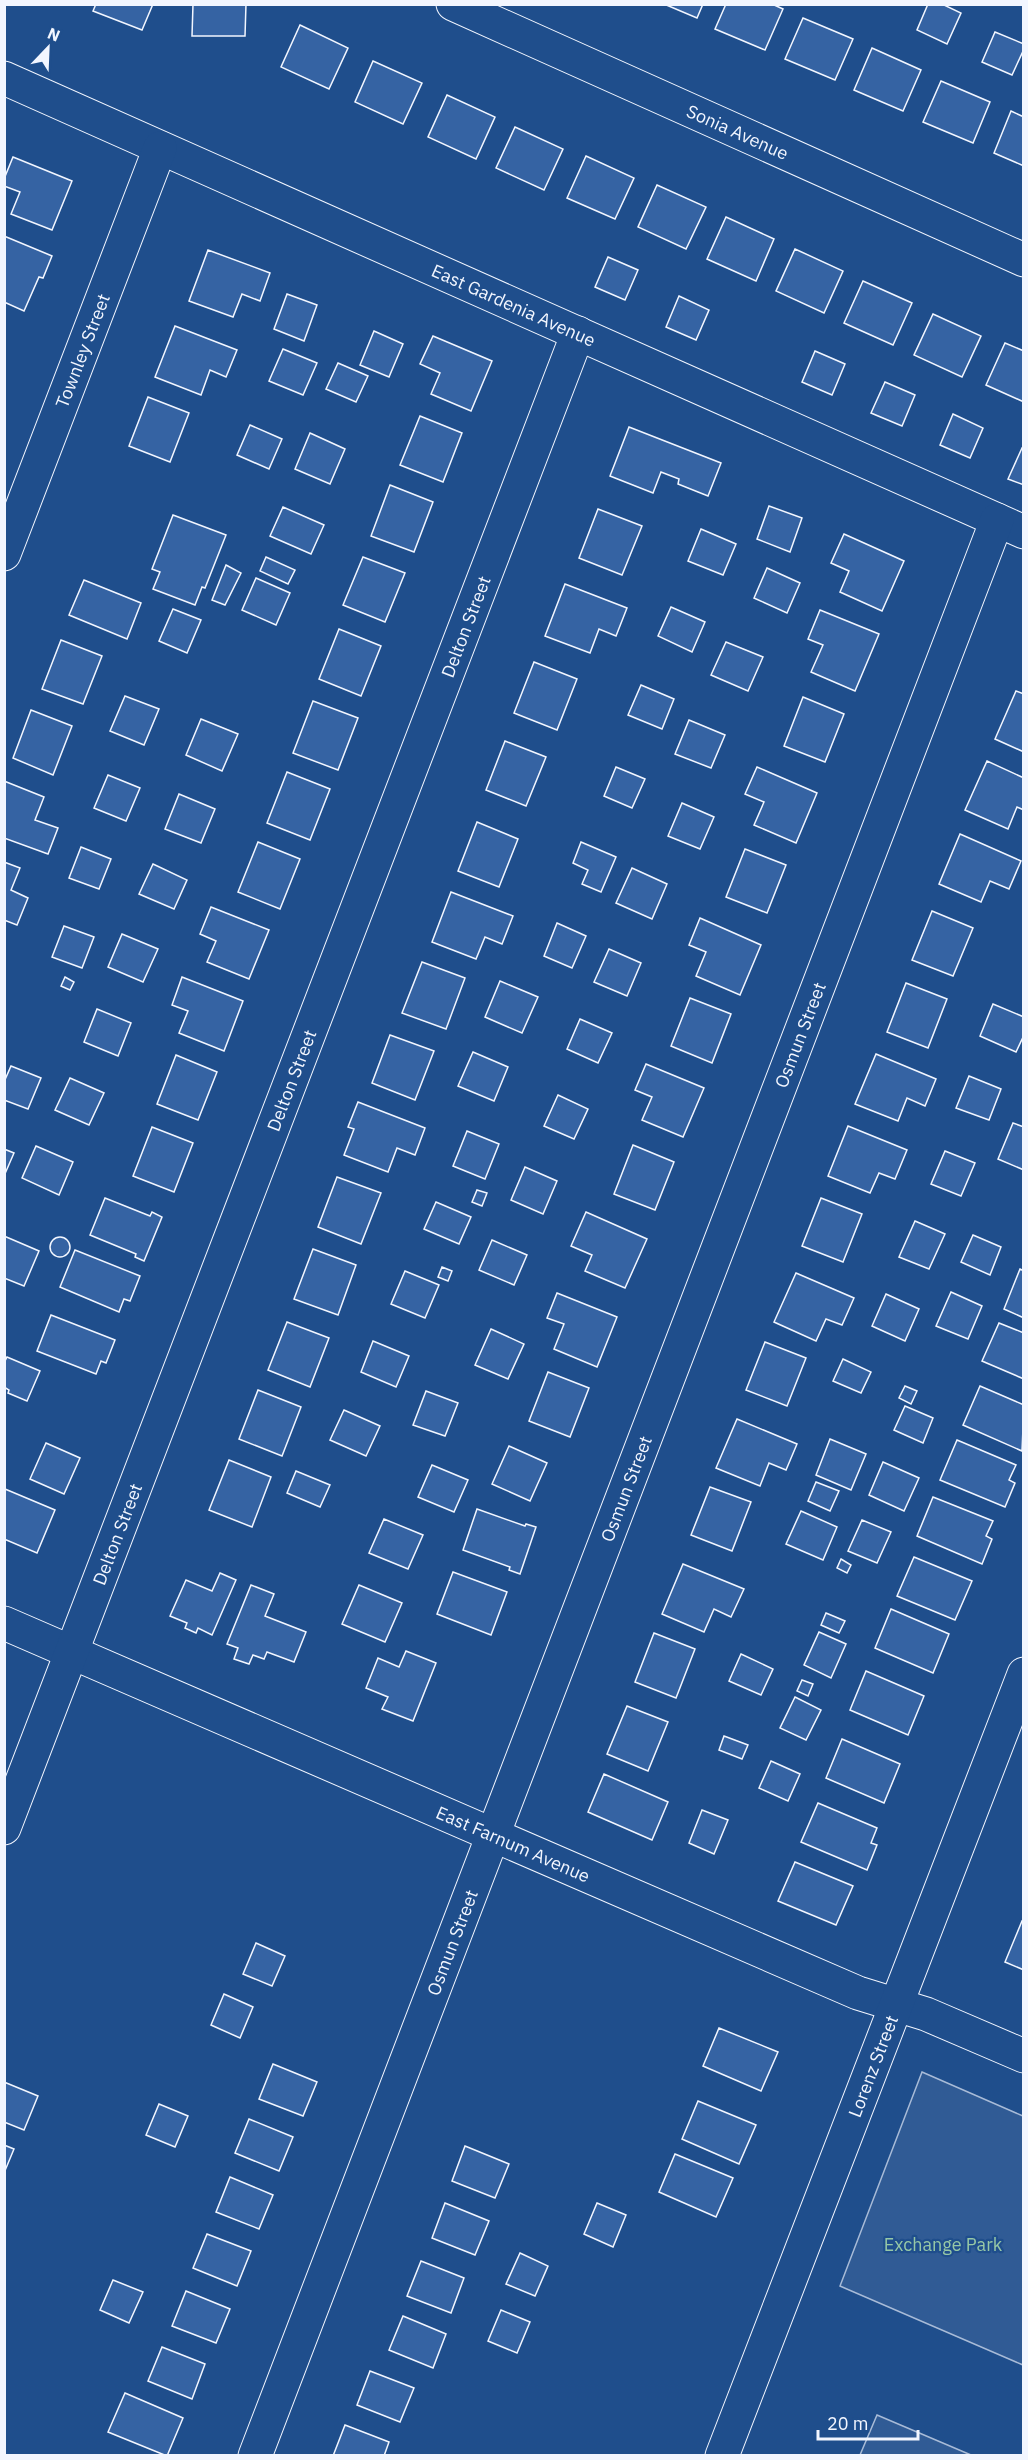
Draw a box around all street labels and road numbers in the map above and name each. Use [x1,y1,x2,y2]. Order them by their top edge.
street label: Sonia Avenue [683,99,792,165]
street label: East Gardenia Avenue [428,258,599,351]
street label: Townley Street [50,290,115,411]
street label: Delton Street [435,572,495,681]
street label: Osmun Street [769,979,830,1091]
street label: Delton Street [261,1026,321,1134]
street label: Osmun Street [595,1432,656,1545]
street label: Delton Street [87,1480,147,1588]
street label: East Farnum Avenue [433,1800,594,1887]
street label: Osmun Street [421,1886,483,1999]
street label: Lorenz Street [842,2012,903,2120]

